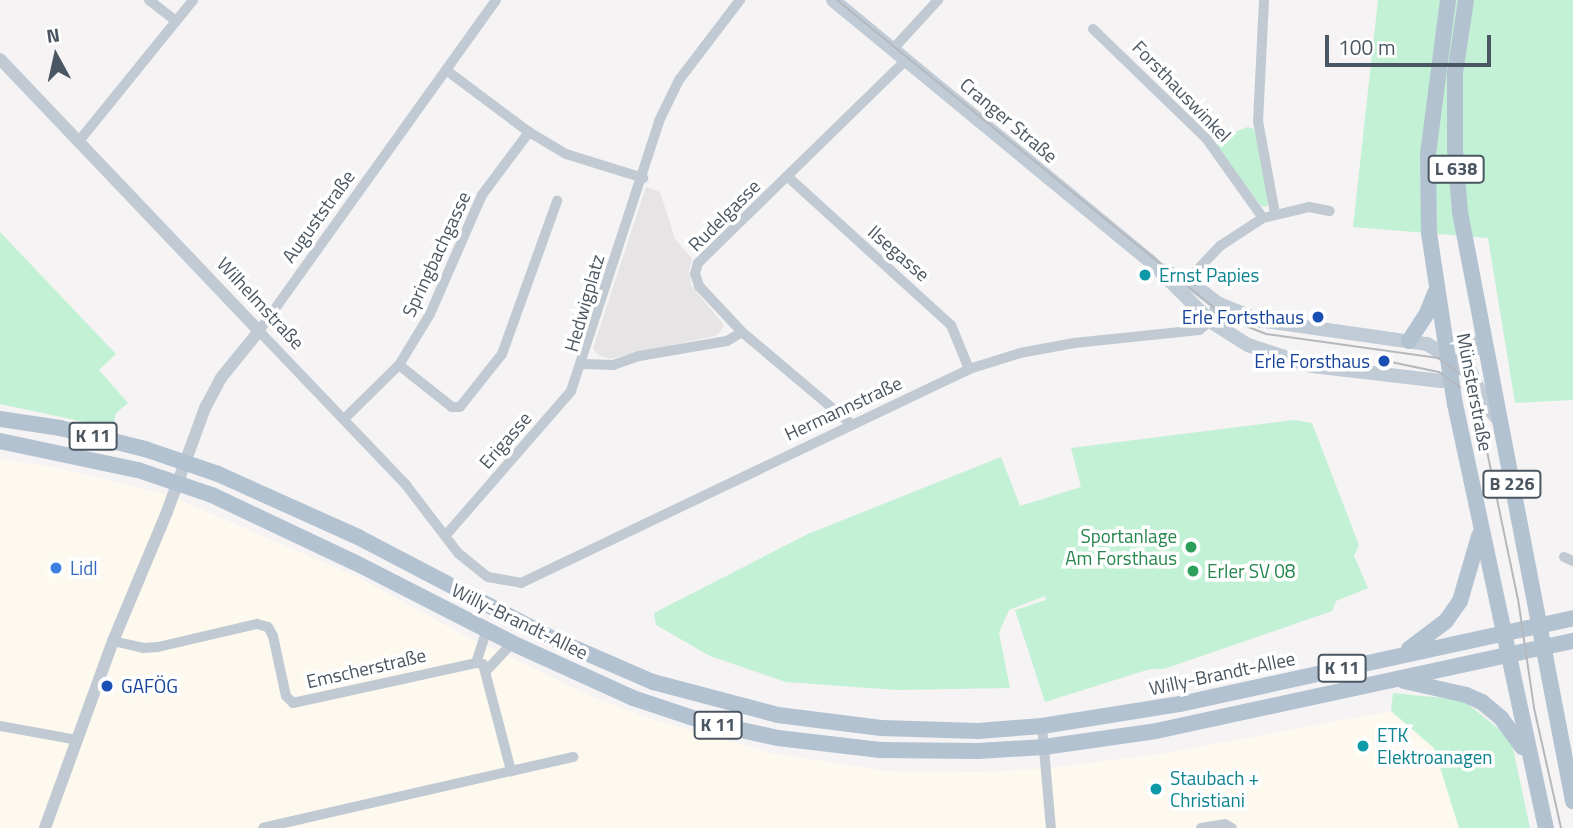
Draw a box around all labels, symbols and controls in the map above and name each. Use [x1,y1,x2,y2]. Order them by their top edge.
text: N [44,19,62,50]
north arrow [21,21,91,91]
scale bar [1328,21,1494,65]
text: 100 m [1338,31,1395,63]
street label: Forsthauswinkel [1128,36,1236,146]
street label: Cranger Straße [956,73,1062,167]
road number: L 638 [1426,154,1486,184]
street label: Auguststraße [277,165,359,267]
street label: Rudelgasse [683,174,765,256]
street label: Springbachgasse [397,188,475,320]
street label: Ilsegasse [864,220,934,286]
street label: Wilhelmstraße [213,252,309,354]
street label: Hedwigplatz [559,252,609,354]
place label: Ernst Papies [1159,264,1259,286]
marker: Ernst Papies [1137,267,1153,283]
place label: Erle Fortsthaus [1182,306,1304,328]
marker: Erle Fortsthaus [1310,309,1326,325]
street label: Münsterstraße [1452,331,1498,453]
place label: Erle Forsthaus [1254,350,1370,372]
marker: Erle Forsthaus [1376,353,1392,369]
street label: Hermannstraße [781,371,905,445]
street label: Erigasse [474,407,536,473]
road number: K 11 [68,422,118,450]
road number: B 226 [1482,470,1542,498]
place label: Sportanlage Am Forsthaus [1065,525,1177,569]
marker: Sportanlage Am Forsthaus [1183,539,1199,555]
place label: Lidl [70,557,98,579]
marker: Lidl [48,560,64,576]
place label: Erler SV 08 [1207,560,1295,582]
marker: Erler SV 08 [1185,563,1201,579]
street label: Willy-Brandt-Allee [448,578,592,664]
street label: Emscherstraße [304,643,428,693]
street label: Willy-Brandt-Allee [1147,646,1297,700]
road number: K 11 [1318,654,1366,682]
place label: GAFÖG [121,675,178,697]
marker: GAFÖG [99,678,115,694]
road number: K 11 [694,710,742,740]
place label: ETK Elektroanagen [1377,724,1492,768]
marker: ETK Elektroanagen [1355,738,1371,754]
place label: Staubach + Christiani [1170,767,1259,811]
marker: Staubach + Christiani [1148,781,1164,797]

